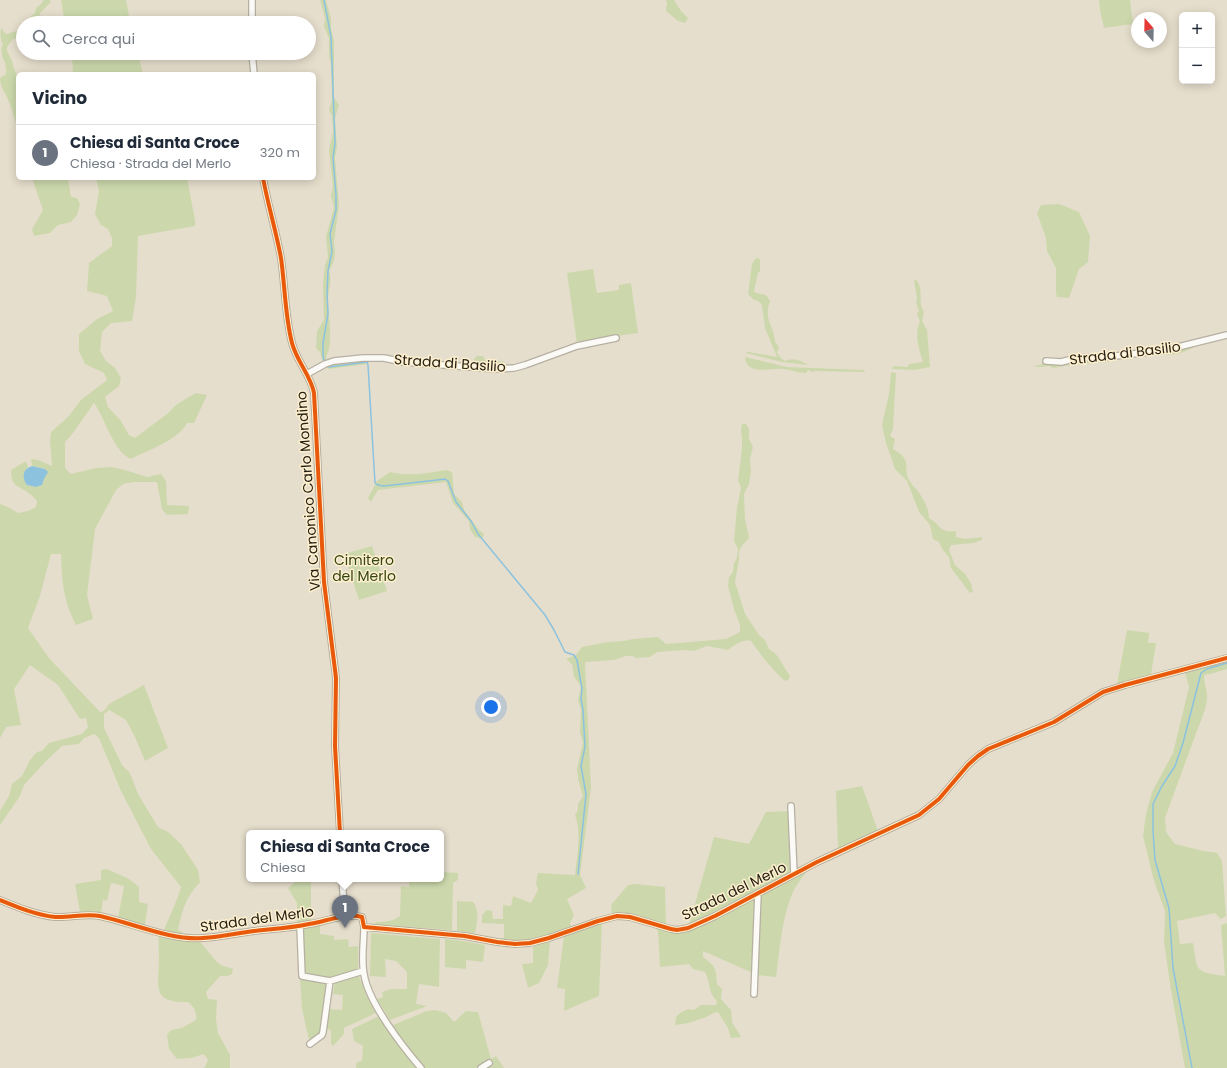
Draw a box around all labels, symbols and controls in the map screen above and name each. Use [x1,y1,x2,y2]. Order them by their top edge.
north arrow [1131,12,1167,48]
map controls [1179,12,1215,84]
button: + [1179,12,1215,48]
search box [16,16,316,60]
icon: search [30,27,52,49]
text: Cerca qui [62,28,135,49]
button: − [1179,48,1215,84]
text: Vicino [32,86,87,110]
text: Chiesa di Santa Croce [70,132,239,153]
text: 1 [43,143,47,162]
text: 320 m [260,143,300,162]
text: Chiesa · Strada del Merlo [70,154,231,173]
street label: Strada di Basilio [1068,336,1182,370]
street label: Strada di Basilio [393,349,507,377]
street label: Via Canonico Carlo Mondino [291,390,325,592]
park label: Cimitero del Merlo [332,550,396,586]
your location [481,697,501,717]
popup [246,830,444,882]
text: Chiesa di Santa Croce [260,836,430,857]
street label: Strada del Merlo [678,857,790,925]
text: Chiesa [260,858,305,877]
pin: 1 [332,895,358,928]
street label: Strada del Merlo [199,901,315,937]

